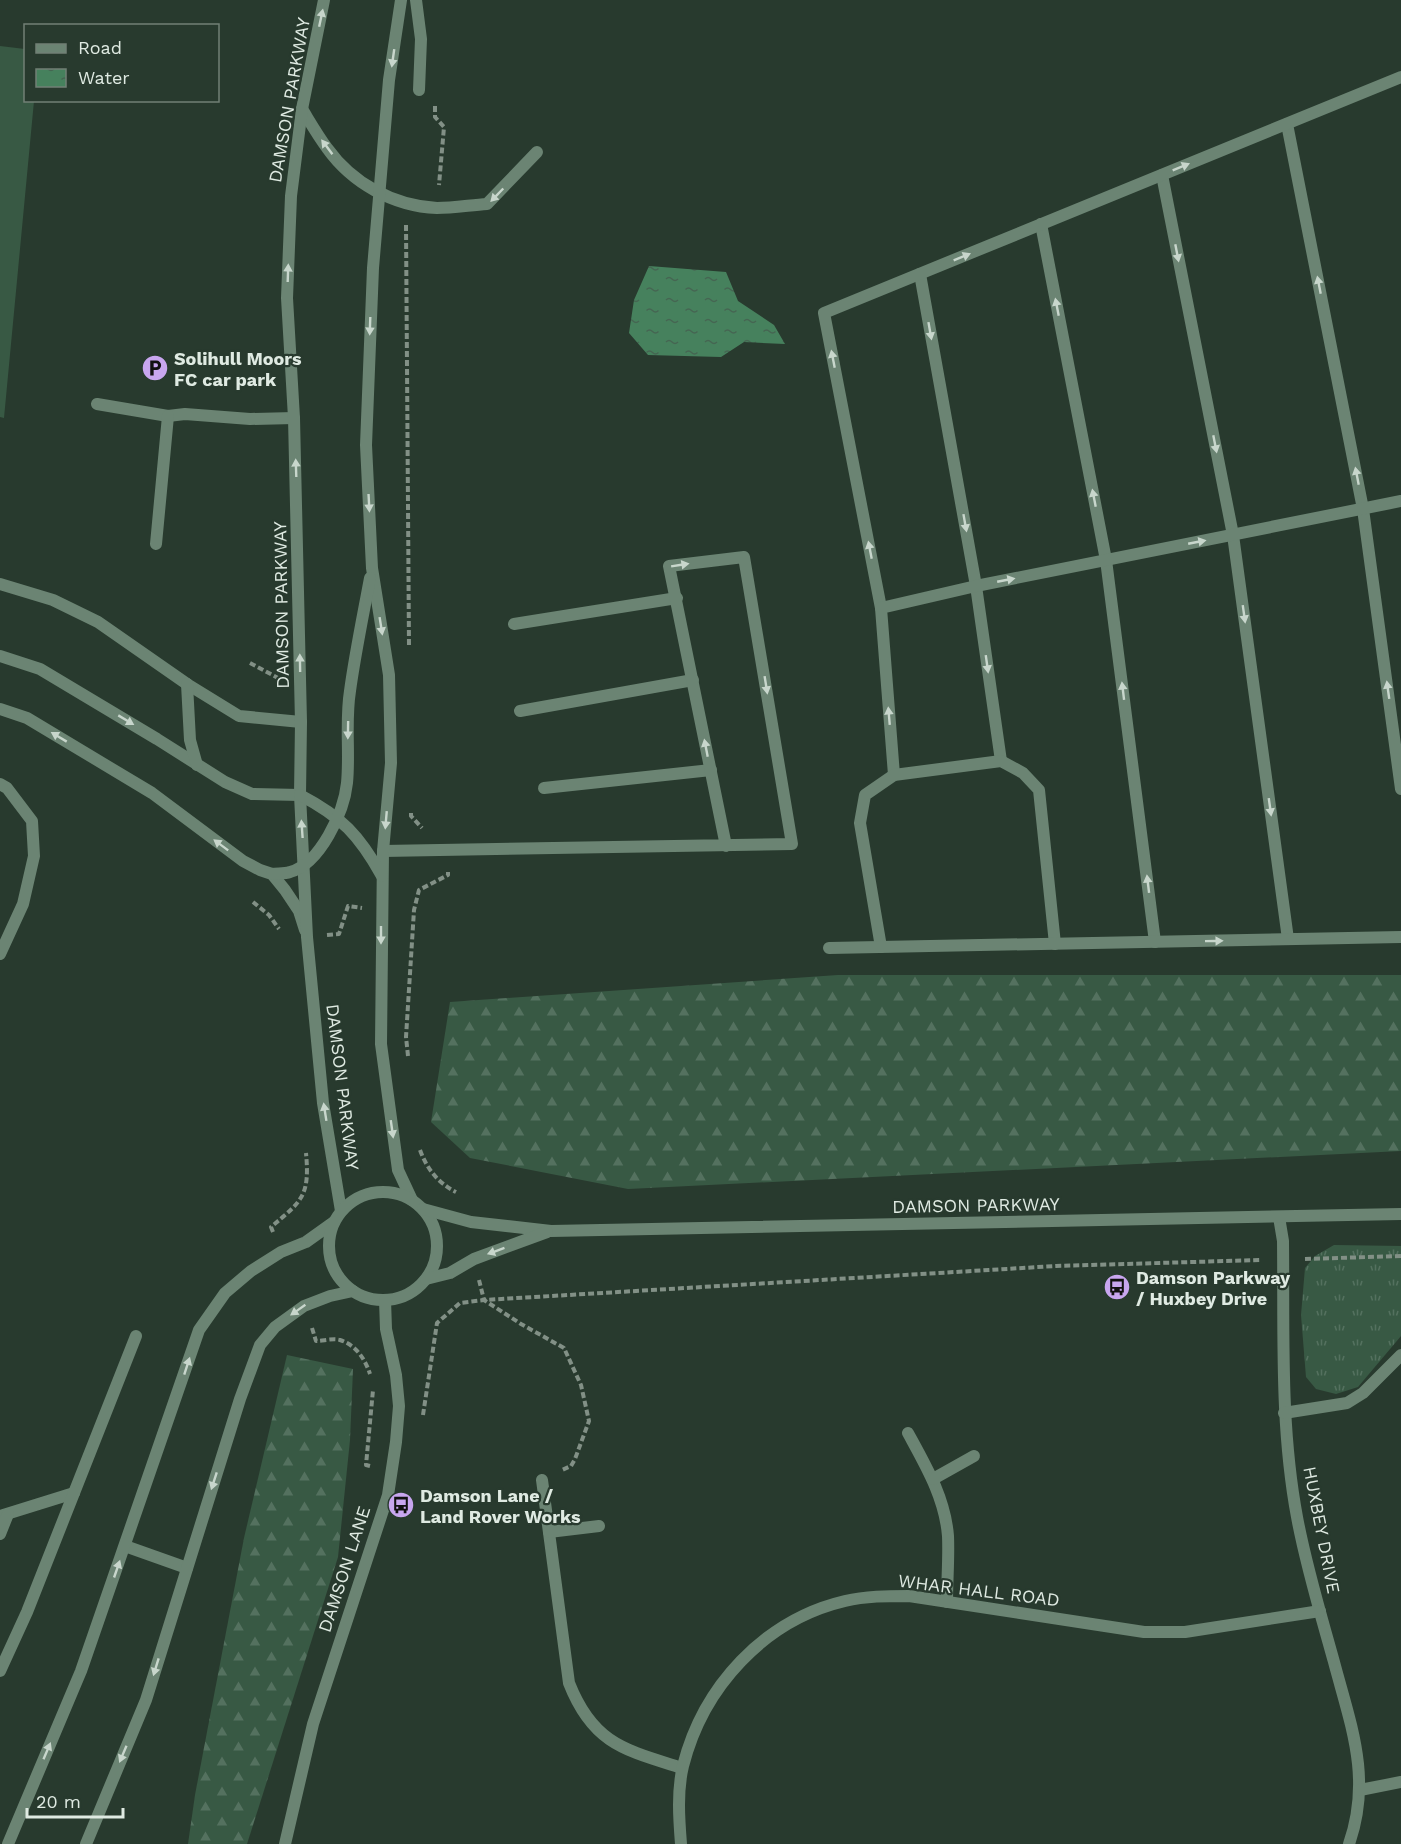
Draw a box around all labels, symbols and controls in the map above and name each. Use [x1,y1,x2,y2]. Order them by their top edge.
one-way arrow [317,8,326,27]
street label: DAMSON PARKWAY [264,15,314,184]
legend [24,24,219,102]
text: Road [78,37,122,58]
one-way arrow [388,48,397,67]
text: Water [78,67,130,88]
one-way arrow [321,139,333,154]
one-way arrow [1173,162,1191,172]
one-way arrow [490,187,504,202]
one-way arrow [1173,244,1182,263]
one-way arrow [953,252,971,261]
one-way arrow [283,264,293,283]
one-way arrow [1314,275,1323,294]
one-way arrow [1052,297,1061,316]
one-way arrow [366,317,375,336]
one-way arrow [926,322,935,341]
place label: Solihull Moors FC car park [174,348,302,390]
one-way arrow [828,349,837,368]
parking icon: Solihull Moors FC car park [140,353,170,383]
one-way arrow [1211,435,1220,454]
one-way arrow [291,459,300,478]
one-way arrow [1352,466,1361,485]
one-way arrow [1089,488,1098,507]
one-way arrow [364,494,373,513]
one-way arrow [960,514,969,533]
street label: DAMSON PARKWAY [269,520,293,689]
one-way arrow [1188,537,1207,546]
one-way arrow [865,541,874,560]
one-way arrow [671,561,690,570]
one-way arrow [996,575,1015,584]
one-way arrow [1239,604,1248,623]
one-way arrow [377,617,386,636]
one-way arrow [295,654,305,673]
one-way arrow [982,655,991,674]
one-way arrow [761,675,770,694]
one-way arrow [1383,680,1392,699]
one-way arrow [1118,681,1128,700]
one-way arrow [884,707,894,726]
one-way arrow [118,715,134,726]
one-way arrow [344,720,353,739]
one-way arrow [51,732,67,743]
one-way arrow [701,738,710,757]
one-way arrow [1265,798,1274,817]
one-way arrow [381,811,391,830]
one-way arrow [298,820,307,839]
one-way arrow [214,839,230,851]
one-way arrow [1143,875,1152,894]
one-way arrow [376,925,386,944]
one-way arrow [1204,936,1223,946]
street label: DAMSON PARKWAY [322,1003,364,1172]
one-way arrow [320,1102,329,1121]
one-way arrow [388,1119,397,1138]
street label: DAMSON PARKWAY [892,1193,1061,1217]
one-way arrow [487,1247,505,1256]
place label: Damson Parkway / Huxbey Drive [1136,1267,1291,1309]
bus stop icon: Damson Parkway / Huxbey Drive [1102,1272,1132,1302]
one-way arrow [291,1304,307,1316]
one-way arrow [183,1357,193,1375]
street label: HUXBEY DRIVE [1299,1465,1345,1595]
one-way arrow [209,1472,218,1490]
place label: Damson Lane / Land Rover Works [420,1485,581,1527]
bus stop icon: Damson Lane / Land Rover Works [386,1490,416,1520]
street label: DAMSON LANE [314,1503,374,1635]
one-way arrow [112,1560,122,1578]
street label: WHAR HALL ROAD [897,1570,1061,1610]
one-way arrow [151,1658,160,1676]
one-way arrow [42,1742,52,1760]
one-way arrow [119,1746,128,1763]
scale bar [27,1781,123,1819]
text: 20 m [36,1791,81,1812]

